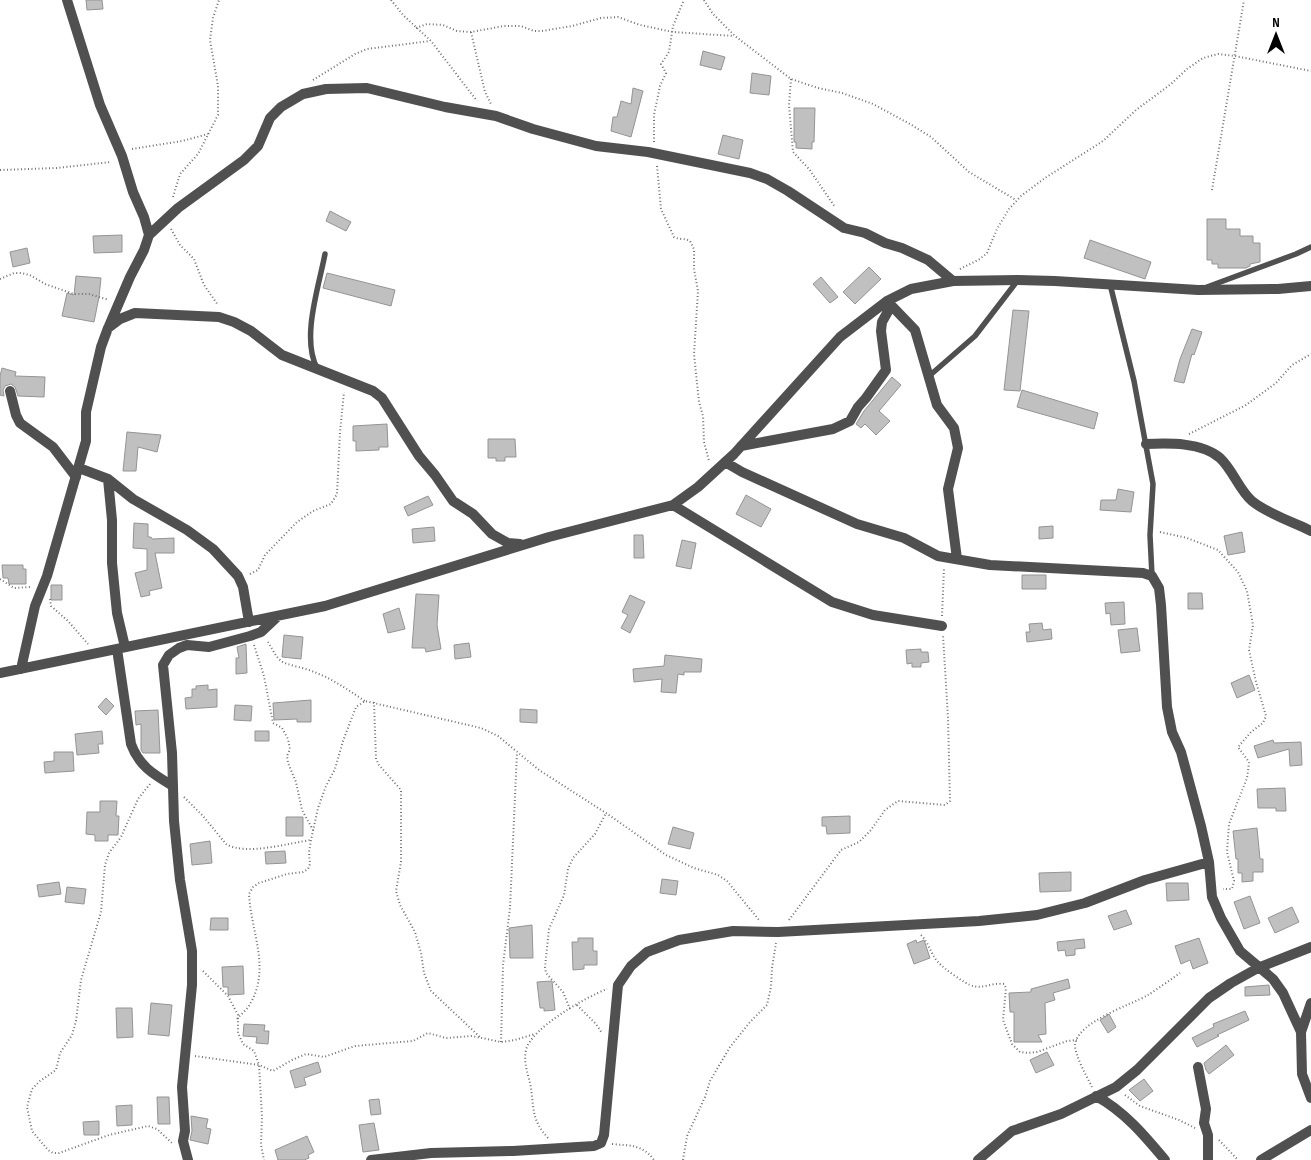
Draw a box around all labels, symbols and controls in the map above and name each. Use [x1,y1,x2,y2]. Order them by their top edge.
north arrow [1251,10,1301,60]
text: N [1272,14,1280,31]

